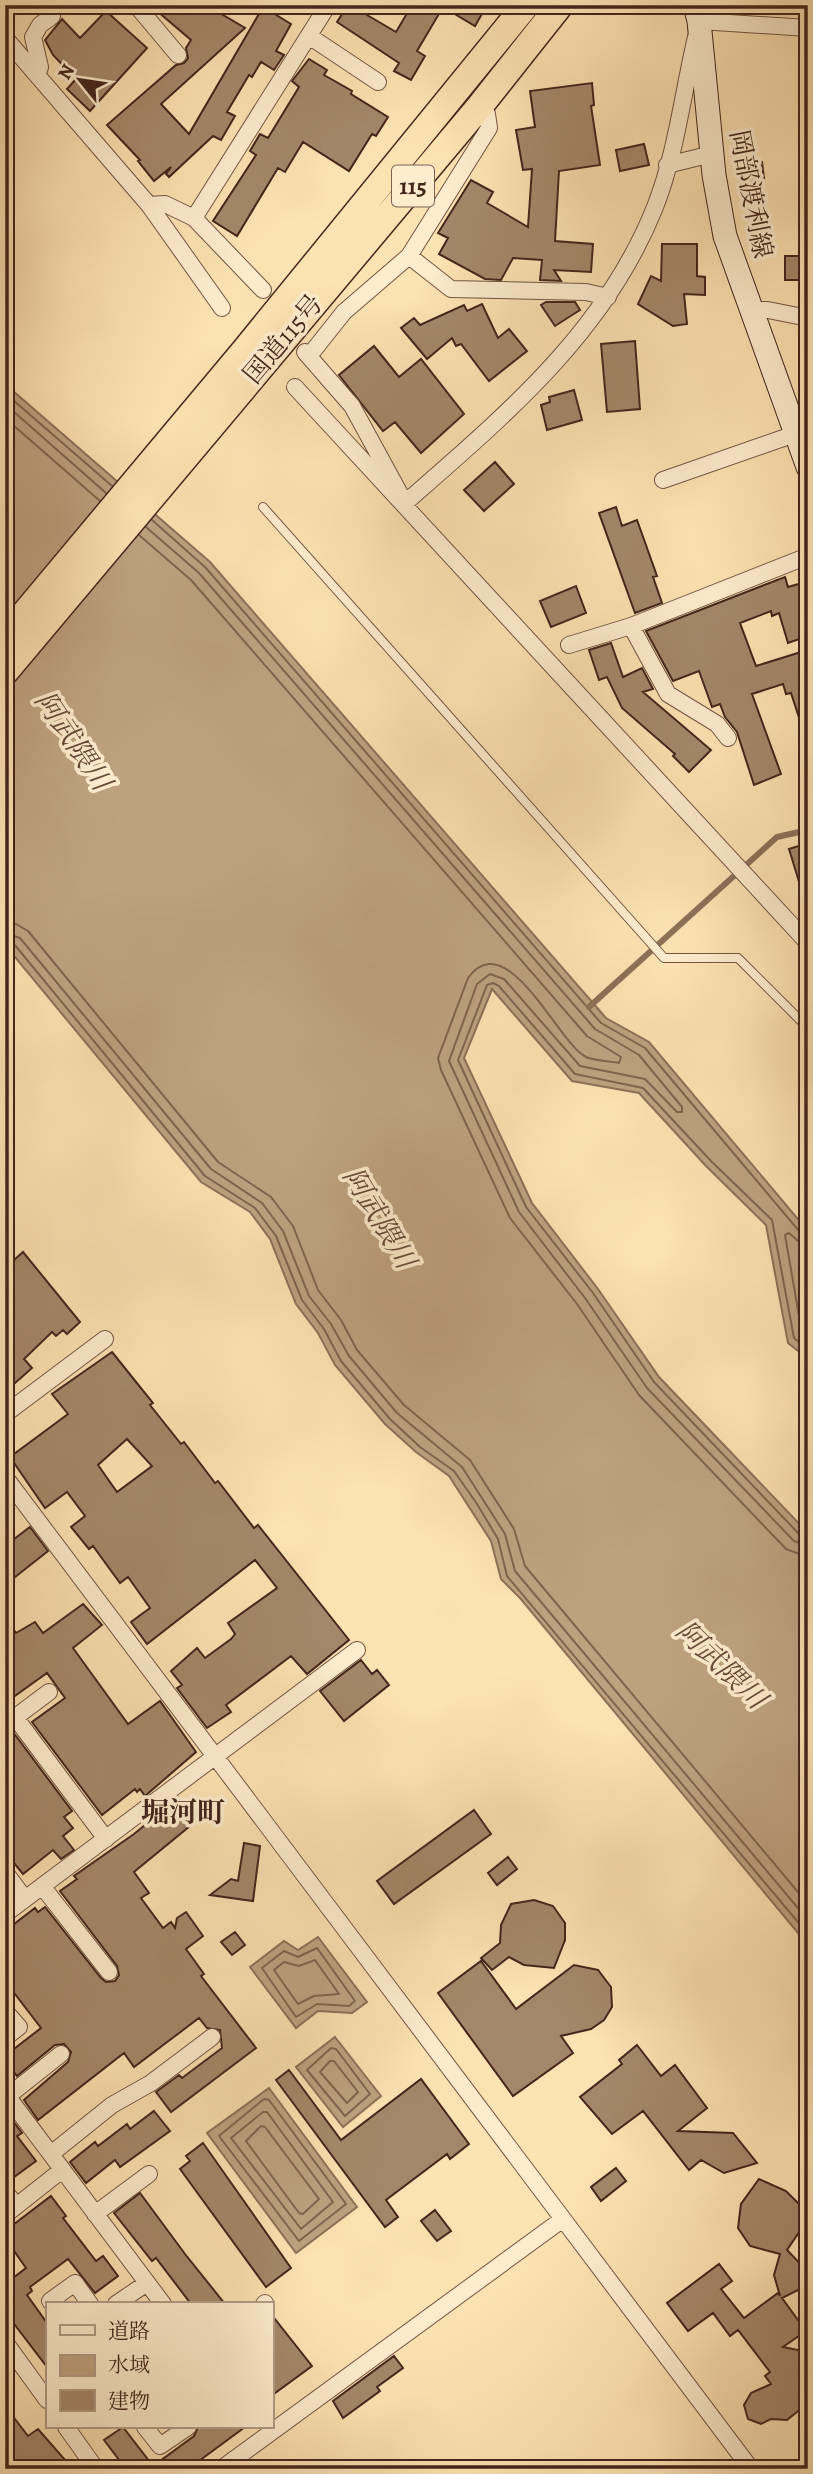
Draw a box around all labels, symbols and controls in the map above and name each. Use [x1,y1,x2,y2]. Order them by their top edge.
north arrow [46,46,116,116]
text: N [51,59,81,84]
street label: 岡部渡利線 [721,127,781,261]
road number: 115 [392,166,434,206]
street label: 国道115号 [235,287,331,391]
water label: 阿武隈川 [26,684,122,801]
water label: 阿武隈川 [334,1160,426,1278]
water label: 阿武隈川 [668,1612,777,1720]
district label: 堀河町 [141,1794,225,1832]
legend [46,2302,273,2428]
text: 道路 [108,2317,150,2345]
text: 水域 [108,2351,150,2379]
text: 建物 [108,2387,150,2415]

